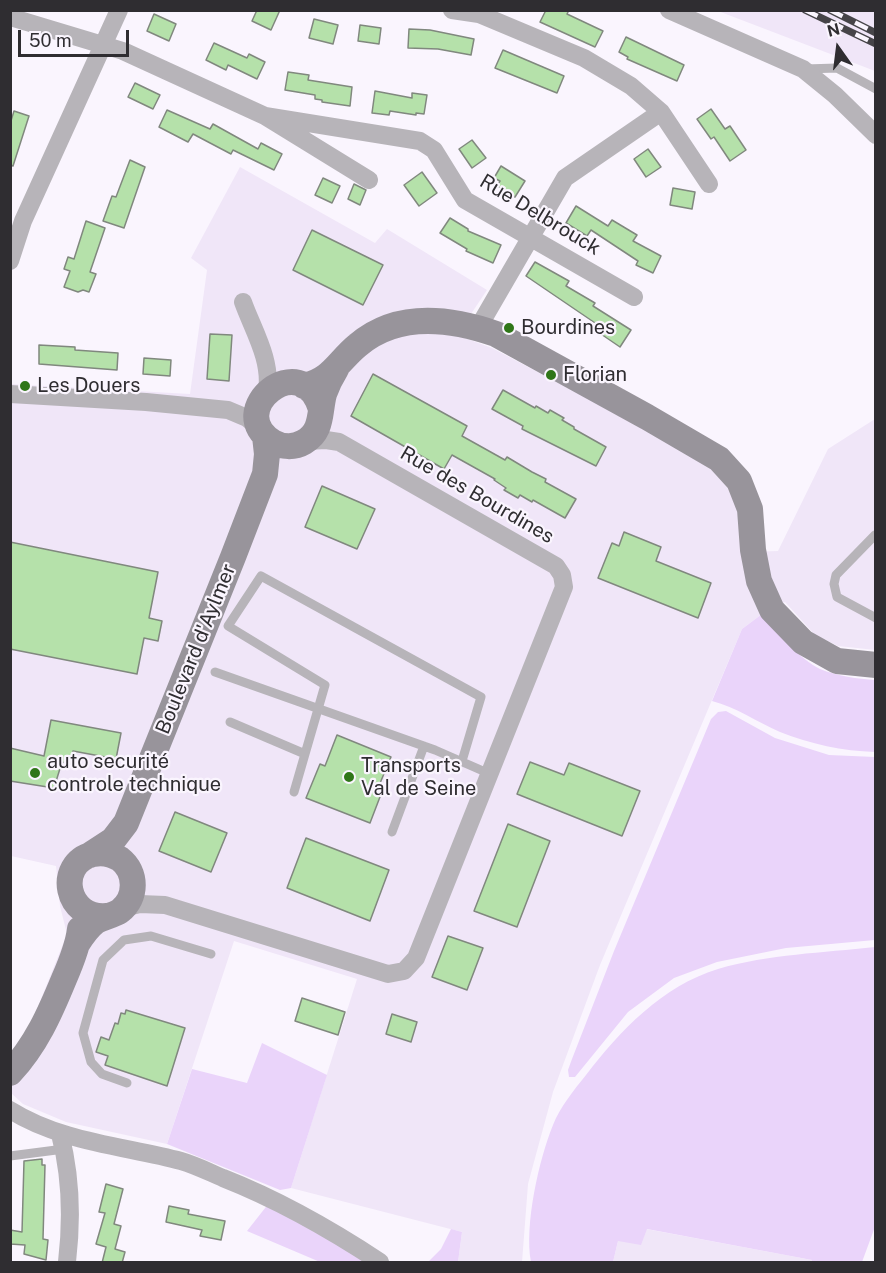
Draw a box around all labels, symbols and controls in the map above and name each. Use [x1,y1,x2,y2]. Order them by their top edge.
scale bar [21,18,132,56]
north arrow [808,18,868,78]
text: N [825,19,842,41]
text: 50 m [29,30,72,51]
street label: Rue Delbrouck [475,169,605,261]
place label: Bourdines [521,316,615,340]
marker: Bourdines [502,321,516,335]
place label: Florian [563,363,627,387]
marker: Florian [544,368,558,382]
place label: Les Douers [37,374,140,398]
marker: Les Douers [18,379,32,393]
street label: Rue des Bourdines [396,441,558,549]
street label: Boulevard d'Aylmer [151,560,241,738]
place label: auto securité controle technique [47,750,221,797]
place label: Transports Val de Seine [361,754,476,801]
marker: auto securité controle technique [28,766,42,780]
marker: Transports Val de Seine [342,770,356,784]

